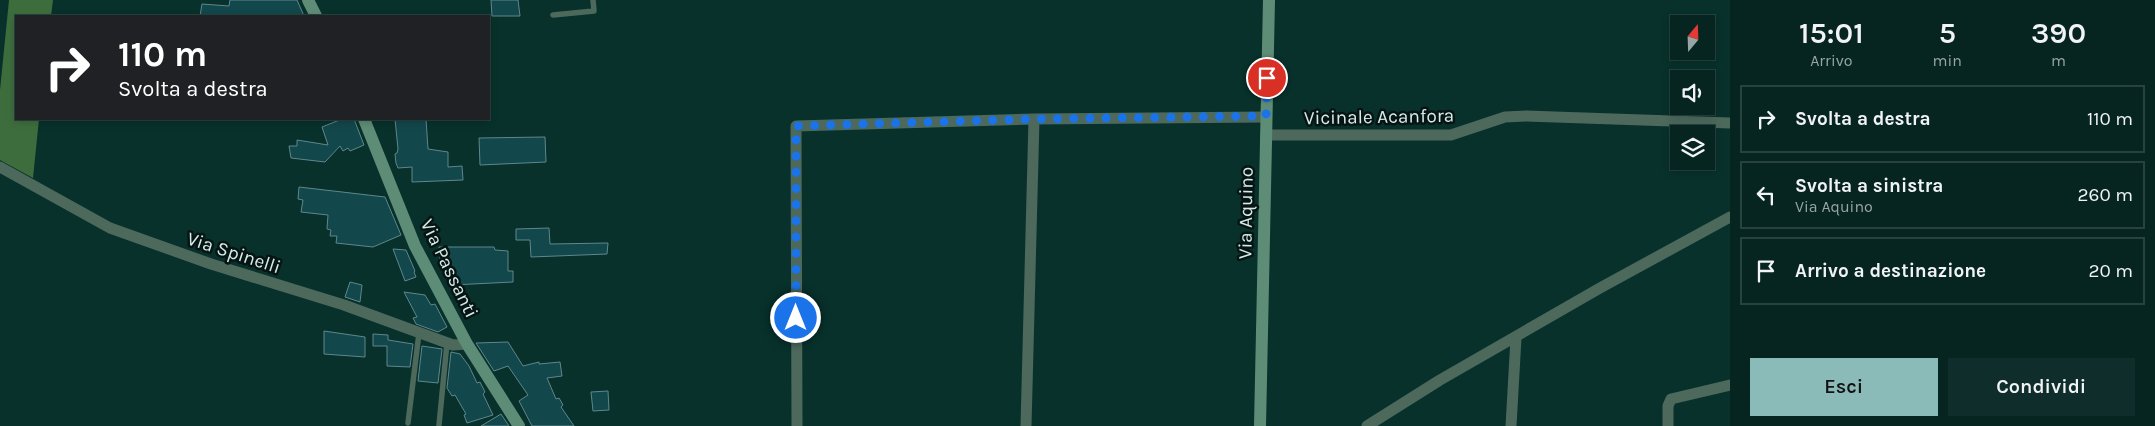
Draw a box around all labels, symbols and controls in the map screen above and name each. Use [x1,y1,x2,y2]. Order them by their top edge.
north arrow [1670,15,1715,60]
map controls [1670,15,1715,170]
text: 15:01 [1799,15,1864,51]
text: 5 [1939,15,1956,51]
text: 390 [2031,15,2086,51]
text: 110 m [118,34,207,75]
icon: right [35,35,100,100]
text: Arrivo [1810,51,1852,70]
text: min [1933,51,1962,70]
text: m [2051,51,2066,70]
pin [1246,57,1288,99]
icon: arrive [1253,64,1281,92]
button: sound [1670,70,1715,115]
text: Svolta a destra [118,76,268,102]
street label: Vicinale Acanfora [1304,105,1454,129]
icon: right [1752,105,1780,133]
text: Svolta a destra [1795,108,1931,130]
text: 110 m [2087,108,2133,130]
button: layers [1670,125,1715,170]
street label: Via Aquino [1234,167,1258,259]
text: Svolta a sinistra [1795,175,1943,197]
icon: left [1752,181,1780,209]
text: 260 m [2078,184,2133,206]
text: Via Aquino [1795,197,1873,216]
street label: Via Passanti [416,216,482,321]
street label: Via Spinelli [184,227,283,278]
icon: arrive [1752,257,1780,285]
text: Arrivo a destinazione [1795,260,1986,282]
text: 20 m [2088,260,2133,282]
position arrow [769,291,821,343]
button: Esci [1750,358,1938,416]
button: Condividi [1948,358,2135,416]

